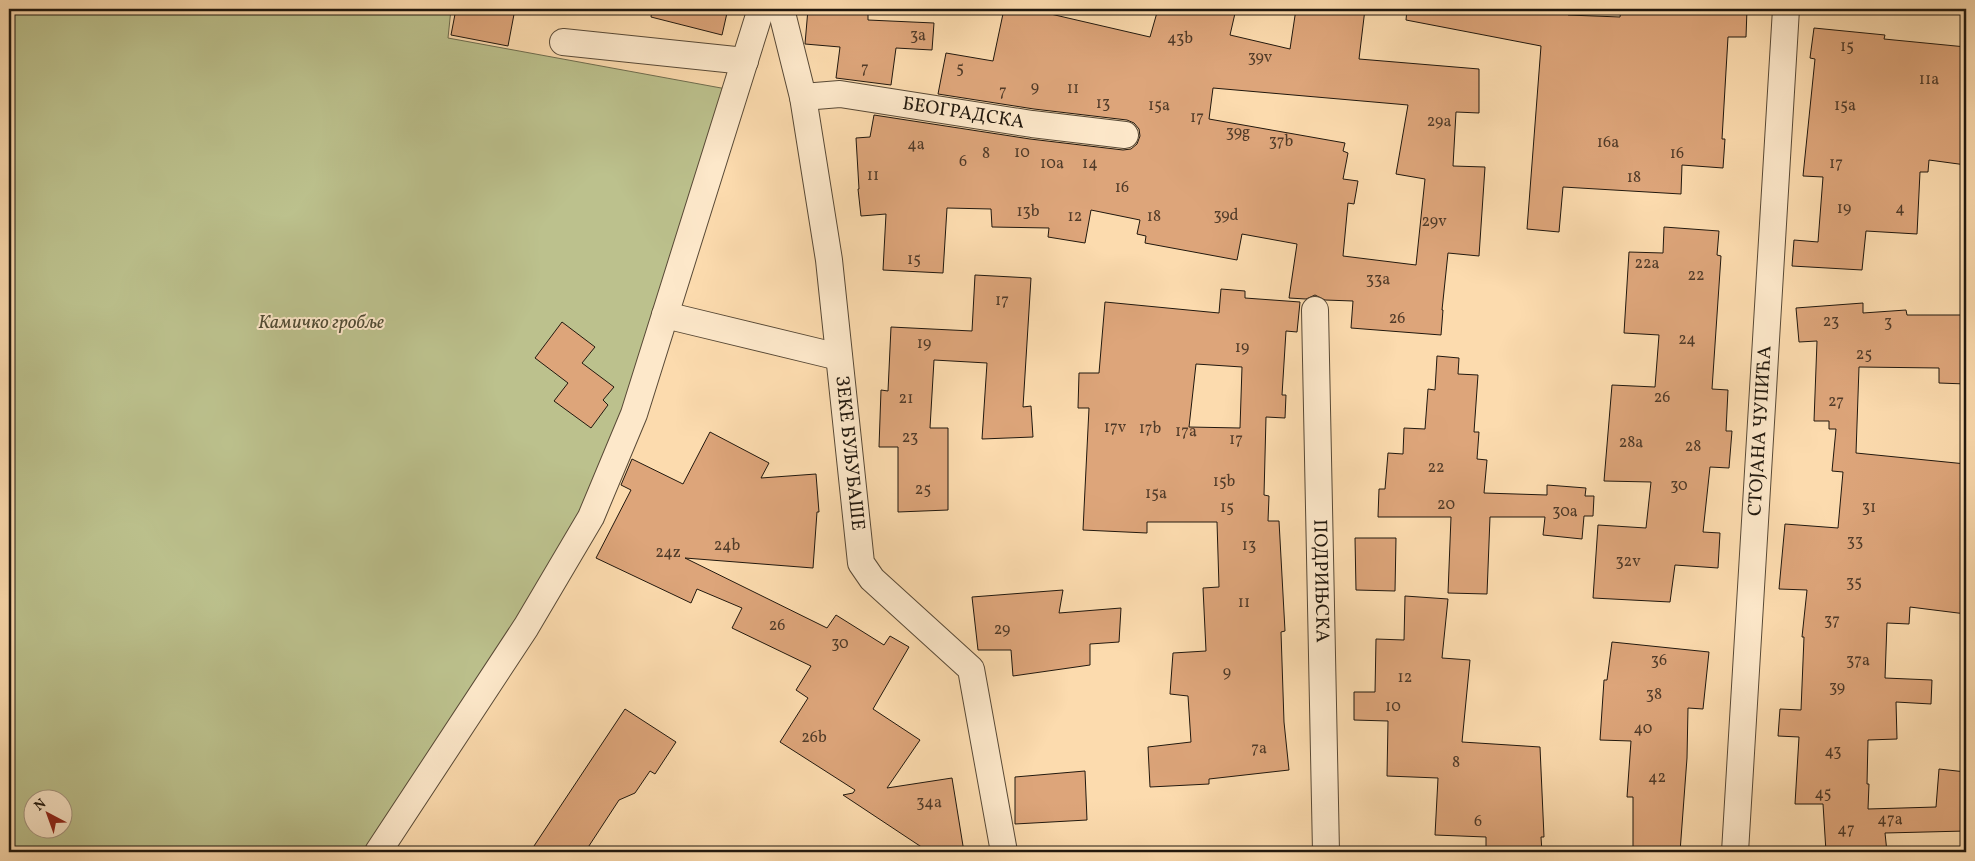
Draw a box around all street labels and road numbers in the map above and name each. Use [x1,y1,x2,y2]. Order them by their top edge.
street label: БЕОГРАДСКА [901,91,1026,136]
street label: СТОЈАНА ЧУПИЋА [1742,345,1779,517]
street label: ЗЕКЕ БУЉУБАШЕ [828,374,870,532]
street label: ПОДРИЊСКА [1306,519,1335,643]

